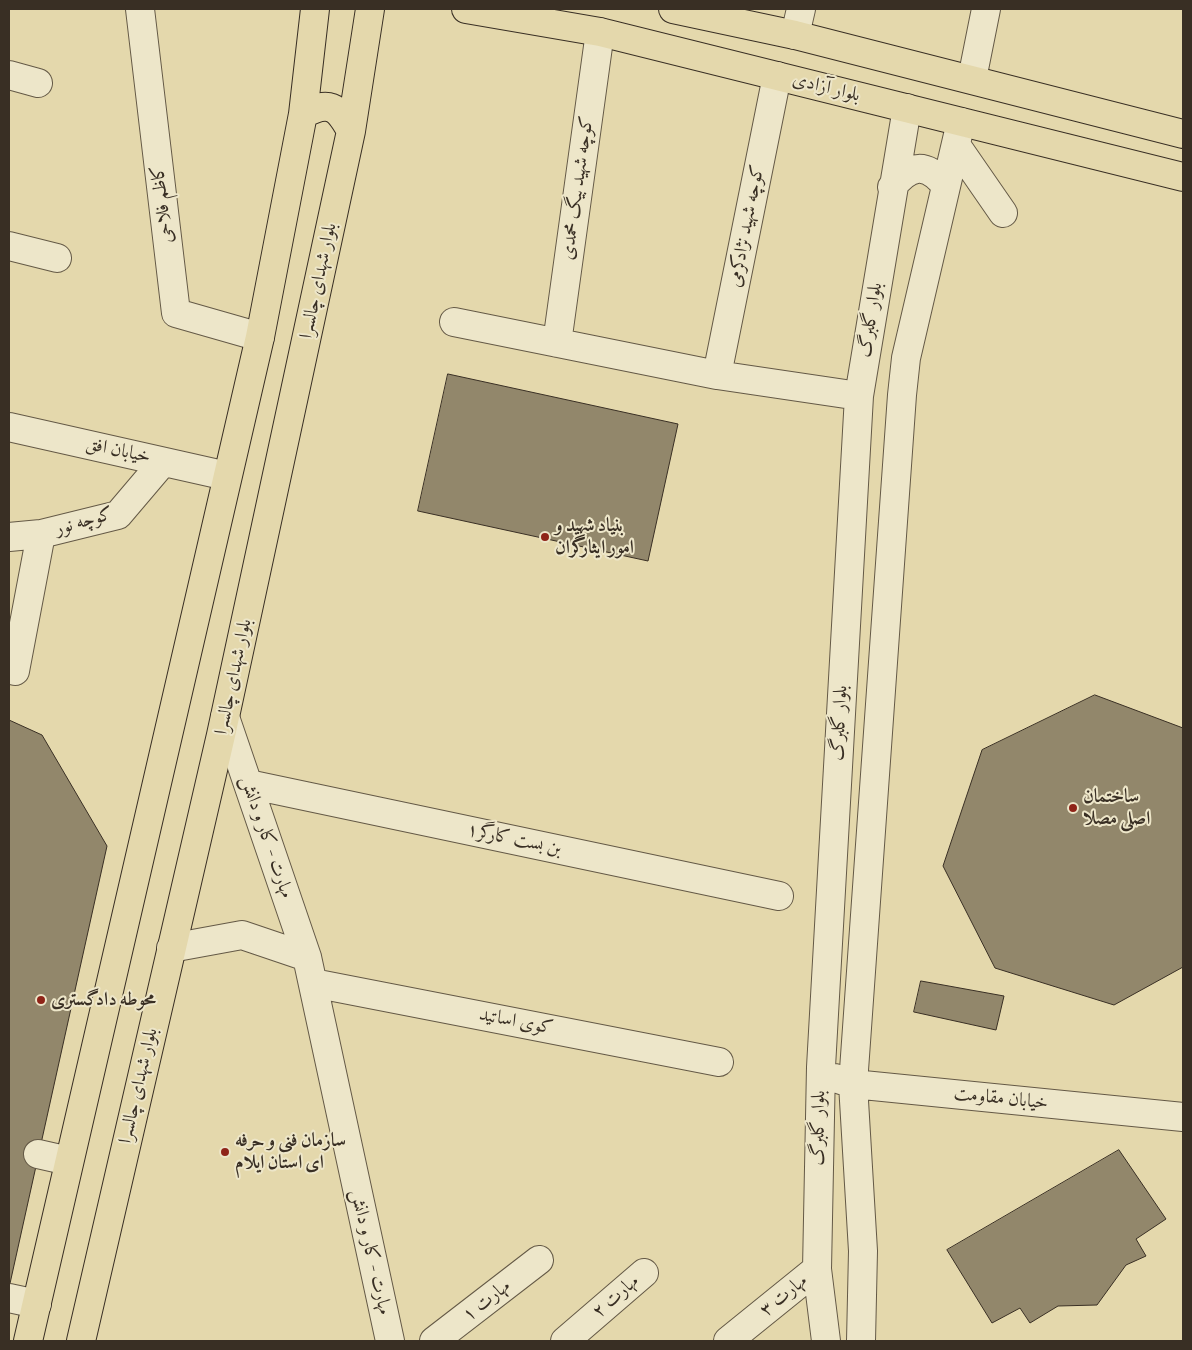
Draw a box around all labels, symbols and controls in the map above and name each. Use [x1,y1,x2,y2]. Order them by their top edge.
street label: بلوار آزادی [790,69,862,107]
street label: کوچه شهید بیگ محمدی [557,115,599,261]
street label: کوچه شهید نژادکرمی [724,163,770,289]
street label: کاظم فلاحی [147,164,179,244]
street label: بلوار شهدای چالسرا [296,221,342,341]
street label: بلوار گلبرگ [854,281,888,359]
street label: خیابان افق [84,433,152,469]
street label: کوچه نور [52,503,116,541]
place label: بنیاد شهید و امور ایثارگران [555,515,634,559]
marker: بنیاد شهید و امور ایثارگران [539,531,551,543]
street label: بلوار شهدای چالسرا [211,617,257,737]
street label: بلوار گلبرگ [827,685,853,761]
street label: مهارت - کار و دانش [234,773,298,901]
place label: ساختمان اصلی مصلا [1083,786,1150,830]
marker: ساختمان اصلی مصلا [1067,802,1079,814]
street label: بن بست کارگر۱ [465,819,563,861]
place label: محوطه دادگستری [51,989,156,1011]
marker: محوطه دادگستری [35,994,47,1006]
street label: کوی اساتید [477,1004,555,1040]
street label: بلوار شهدای چالسرا [115,1026,163,1146]
street label: خیابان مقاومت [953,1083,1049,1115]
street label: بلوار گلبرگ [807,1090,831,1166]
place label: سازمان فنی و حرفه ای استان ایلام [235,1130,346,1174]
marker: سازمان فنی و حرفه ای استان ایلام [219,1146,231,1158]
street label: مهارت - کار و دانش [345,1187,395,1317]
street label: مهارت ۲ [588,1270,644,1324]
street label: مهارت ۳ [756,1270,812,1322]
street label: مهارت ۱ [458,1275,516,1327]

